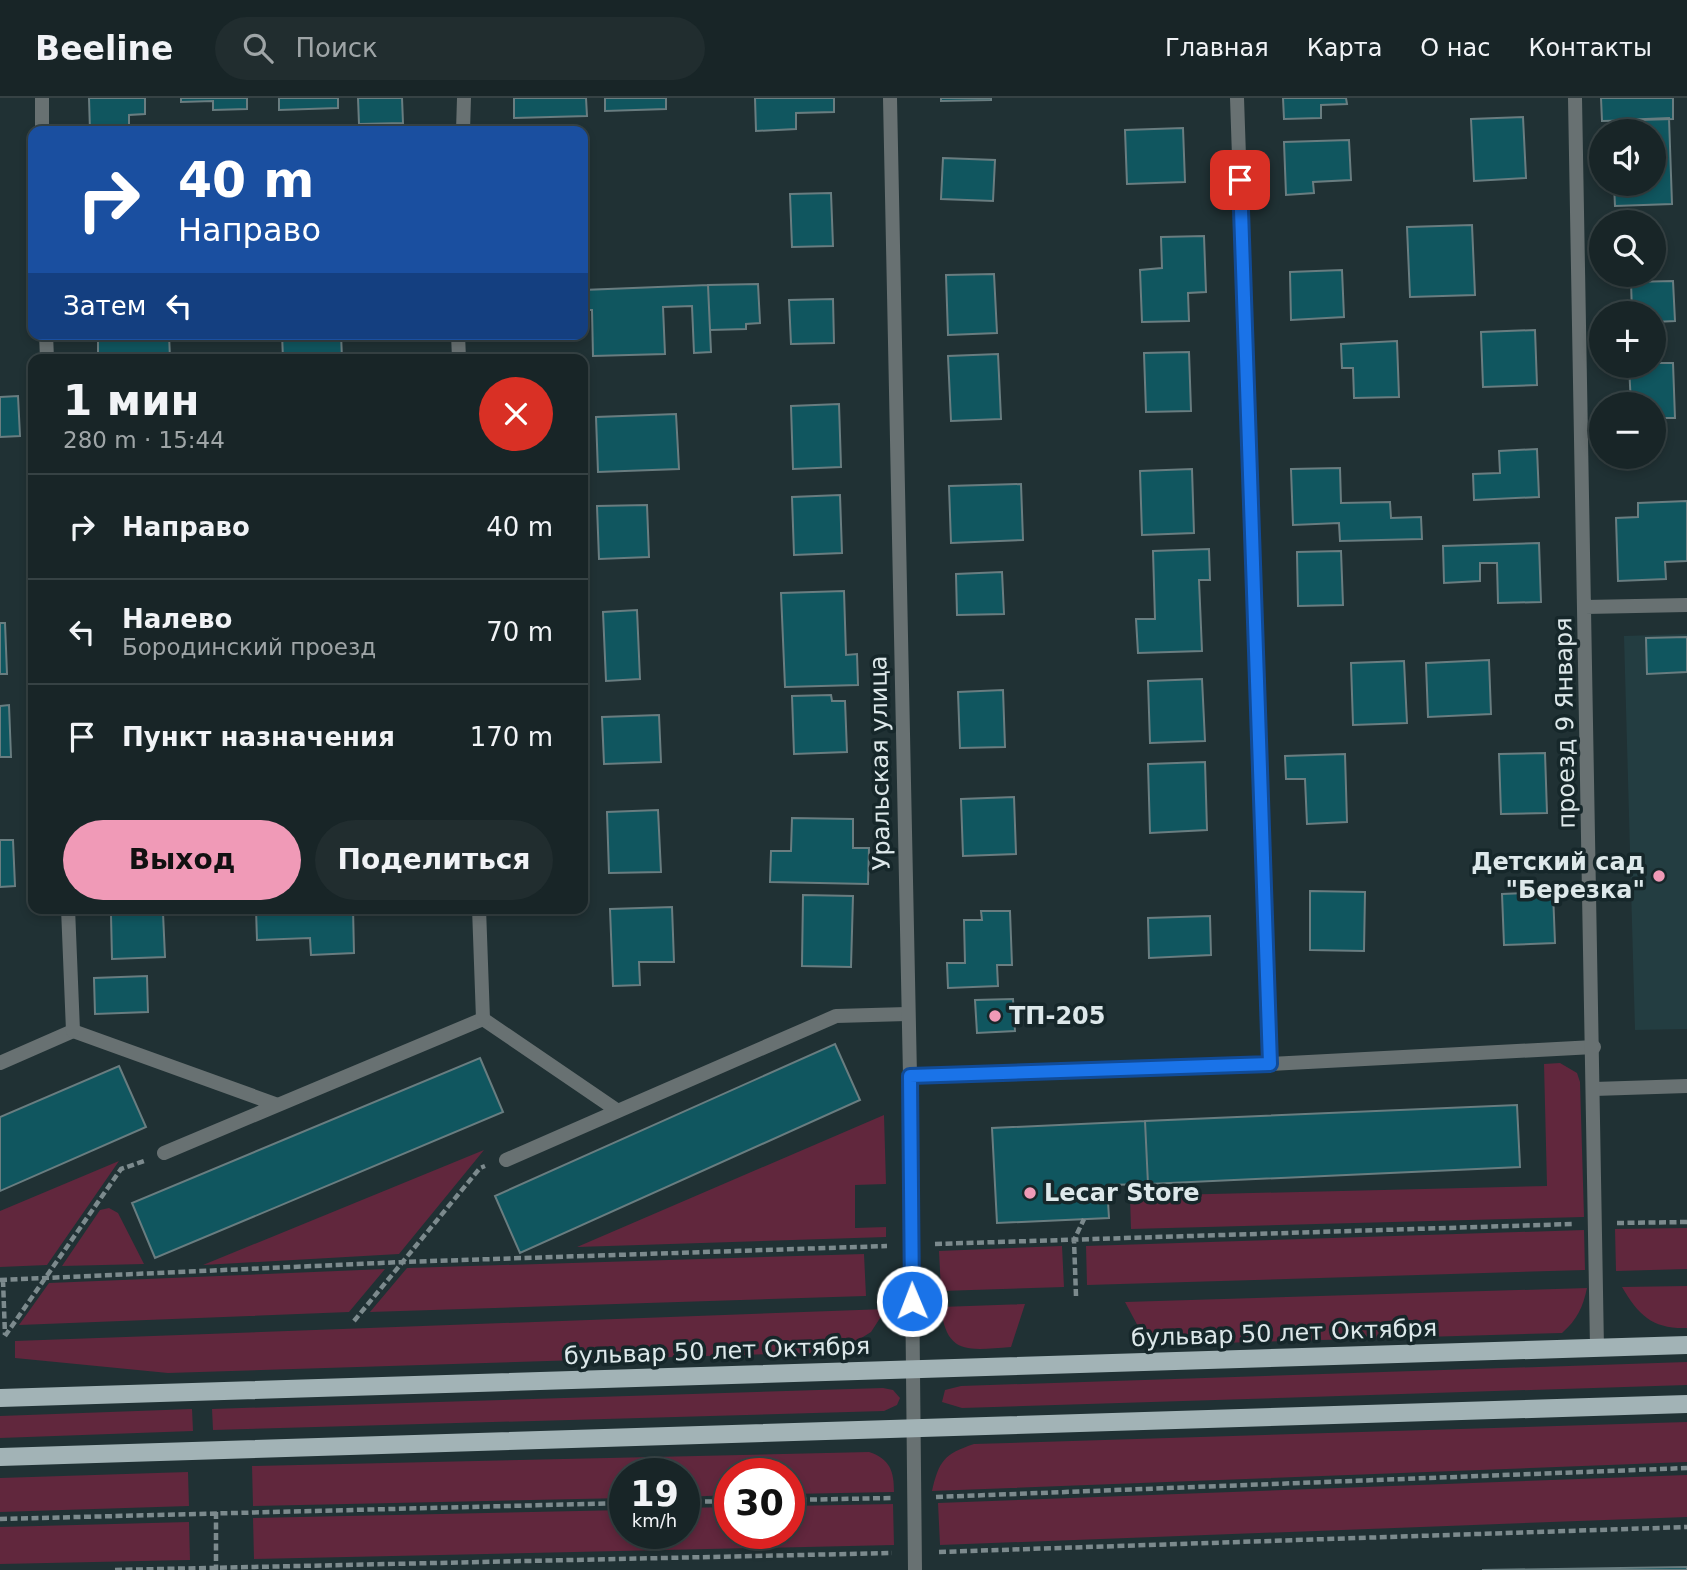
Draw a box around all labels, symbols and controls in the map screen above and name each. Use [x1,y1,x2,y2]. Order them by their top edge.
search box [215,17,705,80]
text: Beeline [35,29,173,68]
icon: search [239,29,277,67]
text: Поиск [295,33,378,63]
text: Главная [1165,34,1269,62]
text: Карта [1307,34,1382,62]
text: О нас [1420,34,1490,62]
text: Контакты [1528,34,1652,62]
map controls [1589,119,1666,469]
button: sound [1589,119,1666,196]
pin [1210,150,1270,210]
text: 40 m [178,152,314,209]
icon: right [63,154,154,245]
icon: arrive [1221,161,1259,199]
button: search [1589,210,1666,287]
text: Направо [178,211,321,249]
icon: left [160,287,198,325]
text: Затем [63,291,146,321]
button: + [1589,301,1666,378]
text: 1 мин [63,376,200,425]
button: close [479,377,553,451]
button: − [1589,392,1666,469]
text: 280 m · 15:44 [63,427,225,453]
icon: right [63,508,101,546]
text: Направо [122,512,250,542]
text: 40 m [486,512,553,542]
text: Налево [122,604,232,634]
icon: left [63,613,101,651]
text: 70 m [486,617,553,647]
street label: проезд 9 Января [1549,617,1581,829]
text: Бородинский проезд [122,634,376,660]
street label: Уральская улица [864,655,896,871]
icon: arrive [63,718,101,756]
text: Пункт назначения [122,722,395,752]
text: 170 m [470,722,553,752]
button: Выход [63,820,301,900]
button: Поделиться [315,820,553,900]
place label: Детский сад "Березка" [1471,848,1645,904]
marker: Детский сад "Березка" [1651,868,1667,884]
place label: ТП-205 [1009,1002,1106,1030]
marker: ТП-205 [987,1008,1003,1024]
place label: Lecar Store [1044,1179,1200,1207]
marker: Lecar Store [1022,1185,1038,1201]
position arrow [875,1264,949,1338]
street label: бульвар 50 лет Октября [1130,1314,1438,1352]
street label: бульвар 50 лет Октября [563,1332,871,1370]
speed limit sign: 30 [714,1458,805,1549]
text: 19 [630,1474,679,1514]
text: km/h [632,1510,677,1531]

